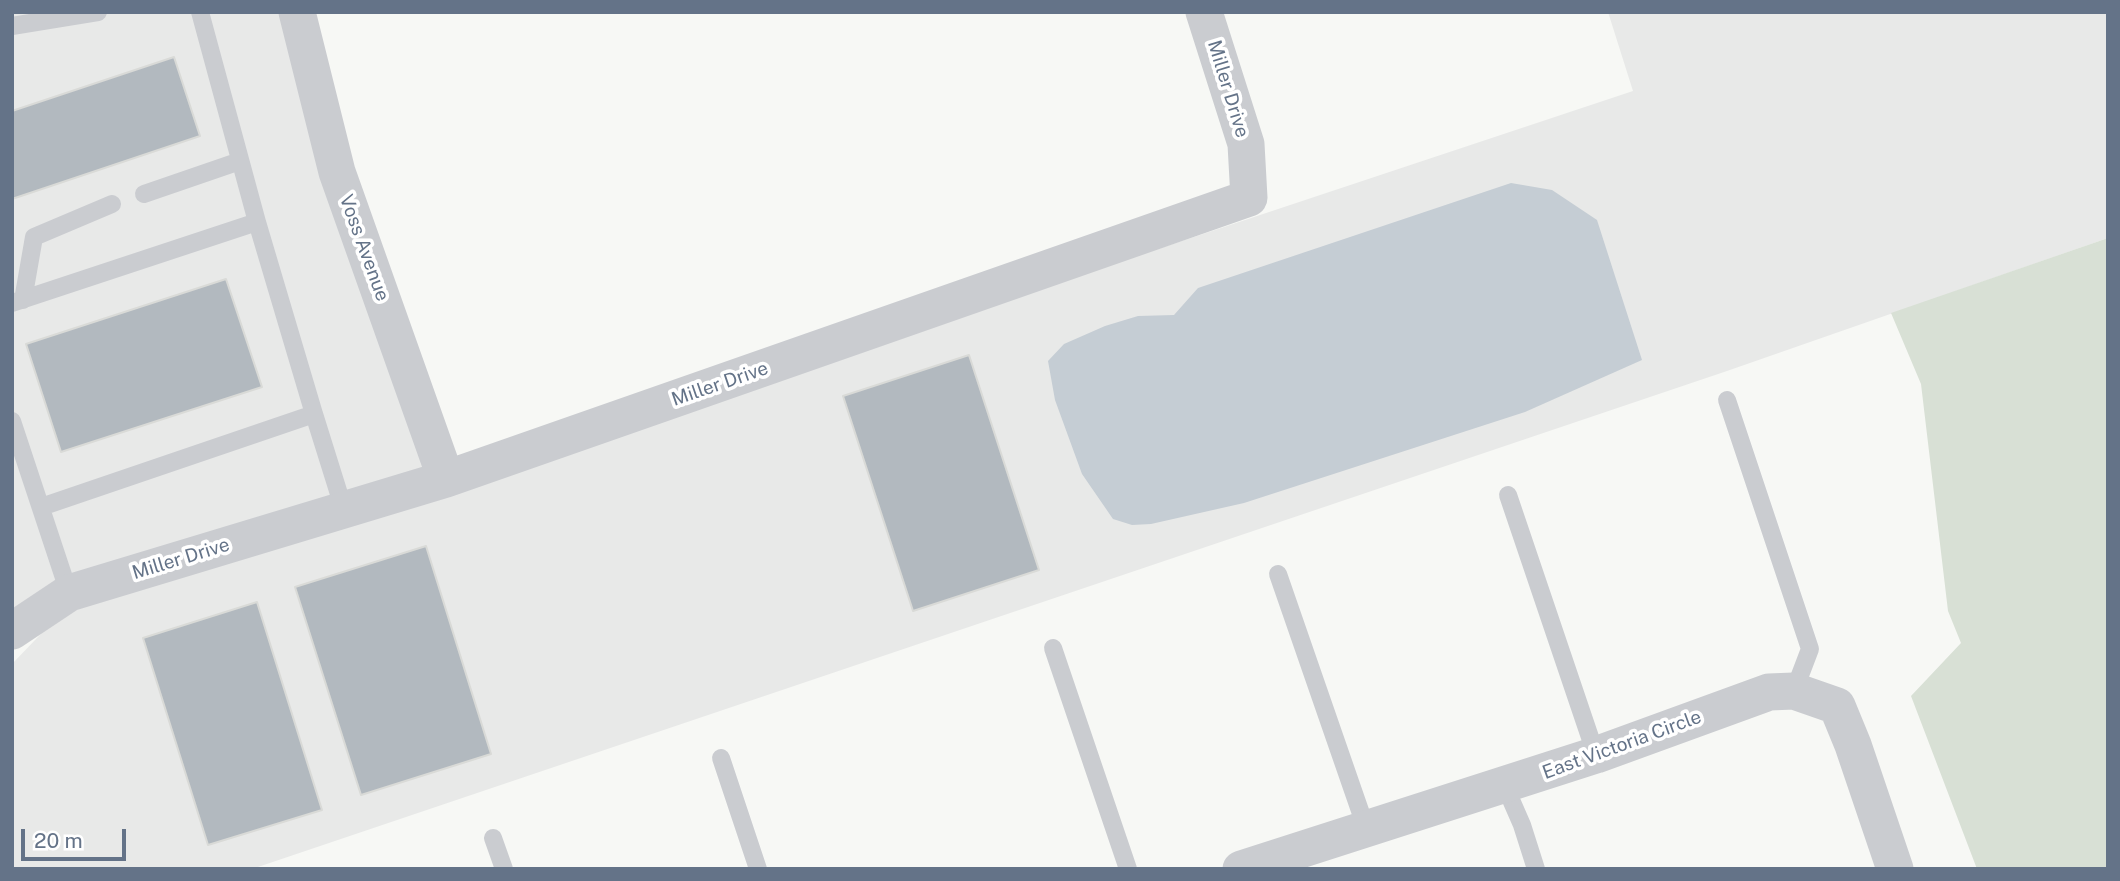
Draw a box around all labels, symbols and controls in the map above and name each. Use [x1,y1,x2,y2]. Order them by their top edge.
street label: Miller Drive [1202,38,1254,140]
street label: Voss Avenue [334,192,394,304]
street label: Miller Drive [669,357,771,411]
street label: Miller Drive [130,533,232,585]
street label: East Victoria Circle [1539,706,1705,784]
scale bar [24,814,130,858]
text: 20 m [34,828,83,853]

